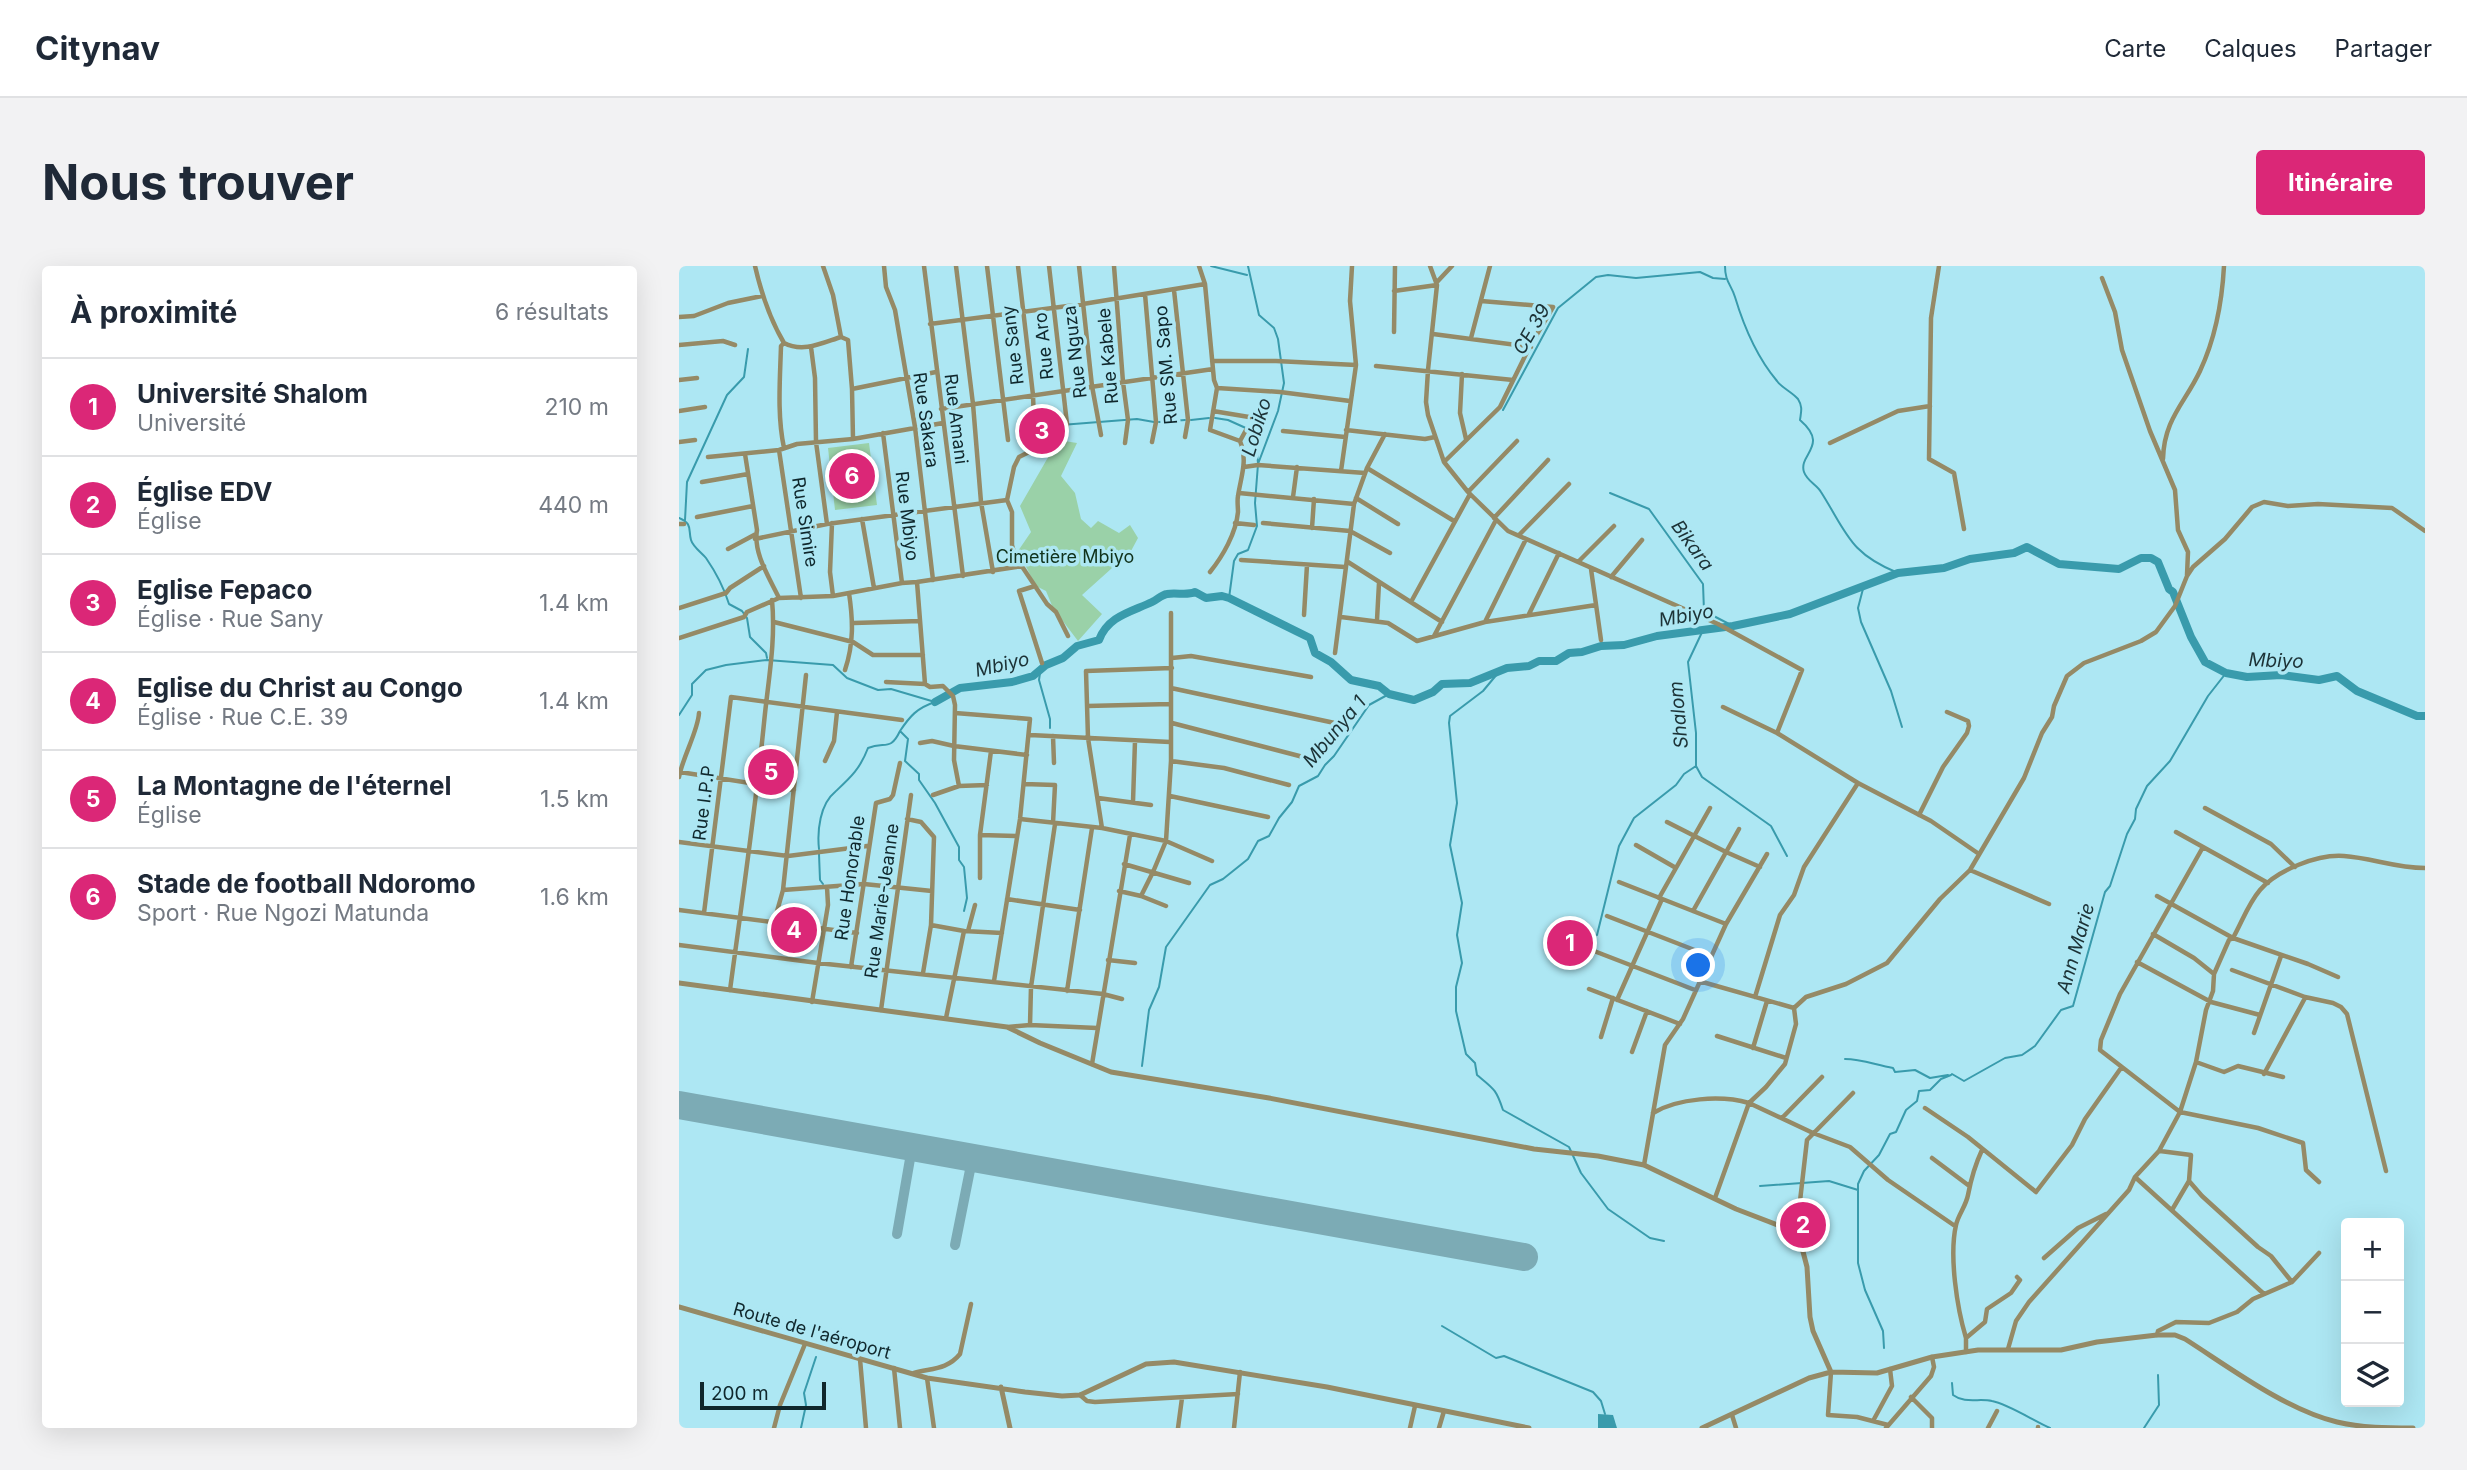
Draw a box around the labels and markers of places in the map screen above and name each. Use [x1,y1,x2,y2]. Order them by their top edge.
pin: 3 [1019,405,1065,457]
pin: 6 [829,450,875,502]
pin: 5 [748,746,794,798]
pin: 4 [771,904,817,956]
pin: 1 [1547,917,1593,969]
pin: 2 [1780,1199,1826,1251]

